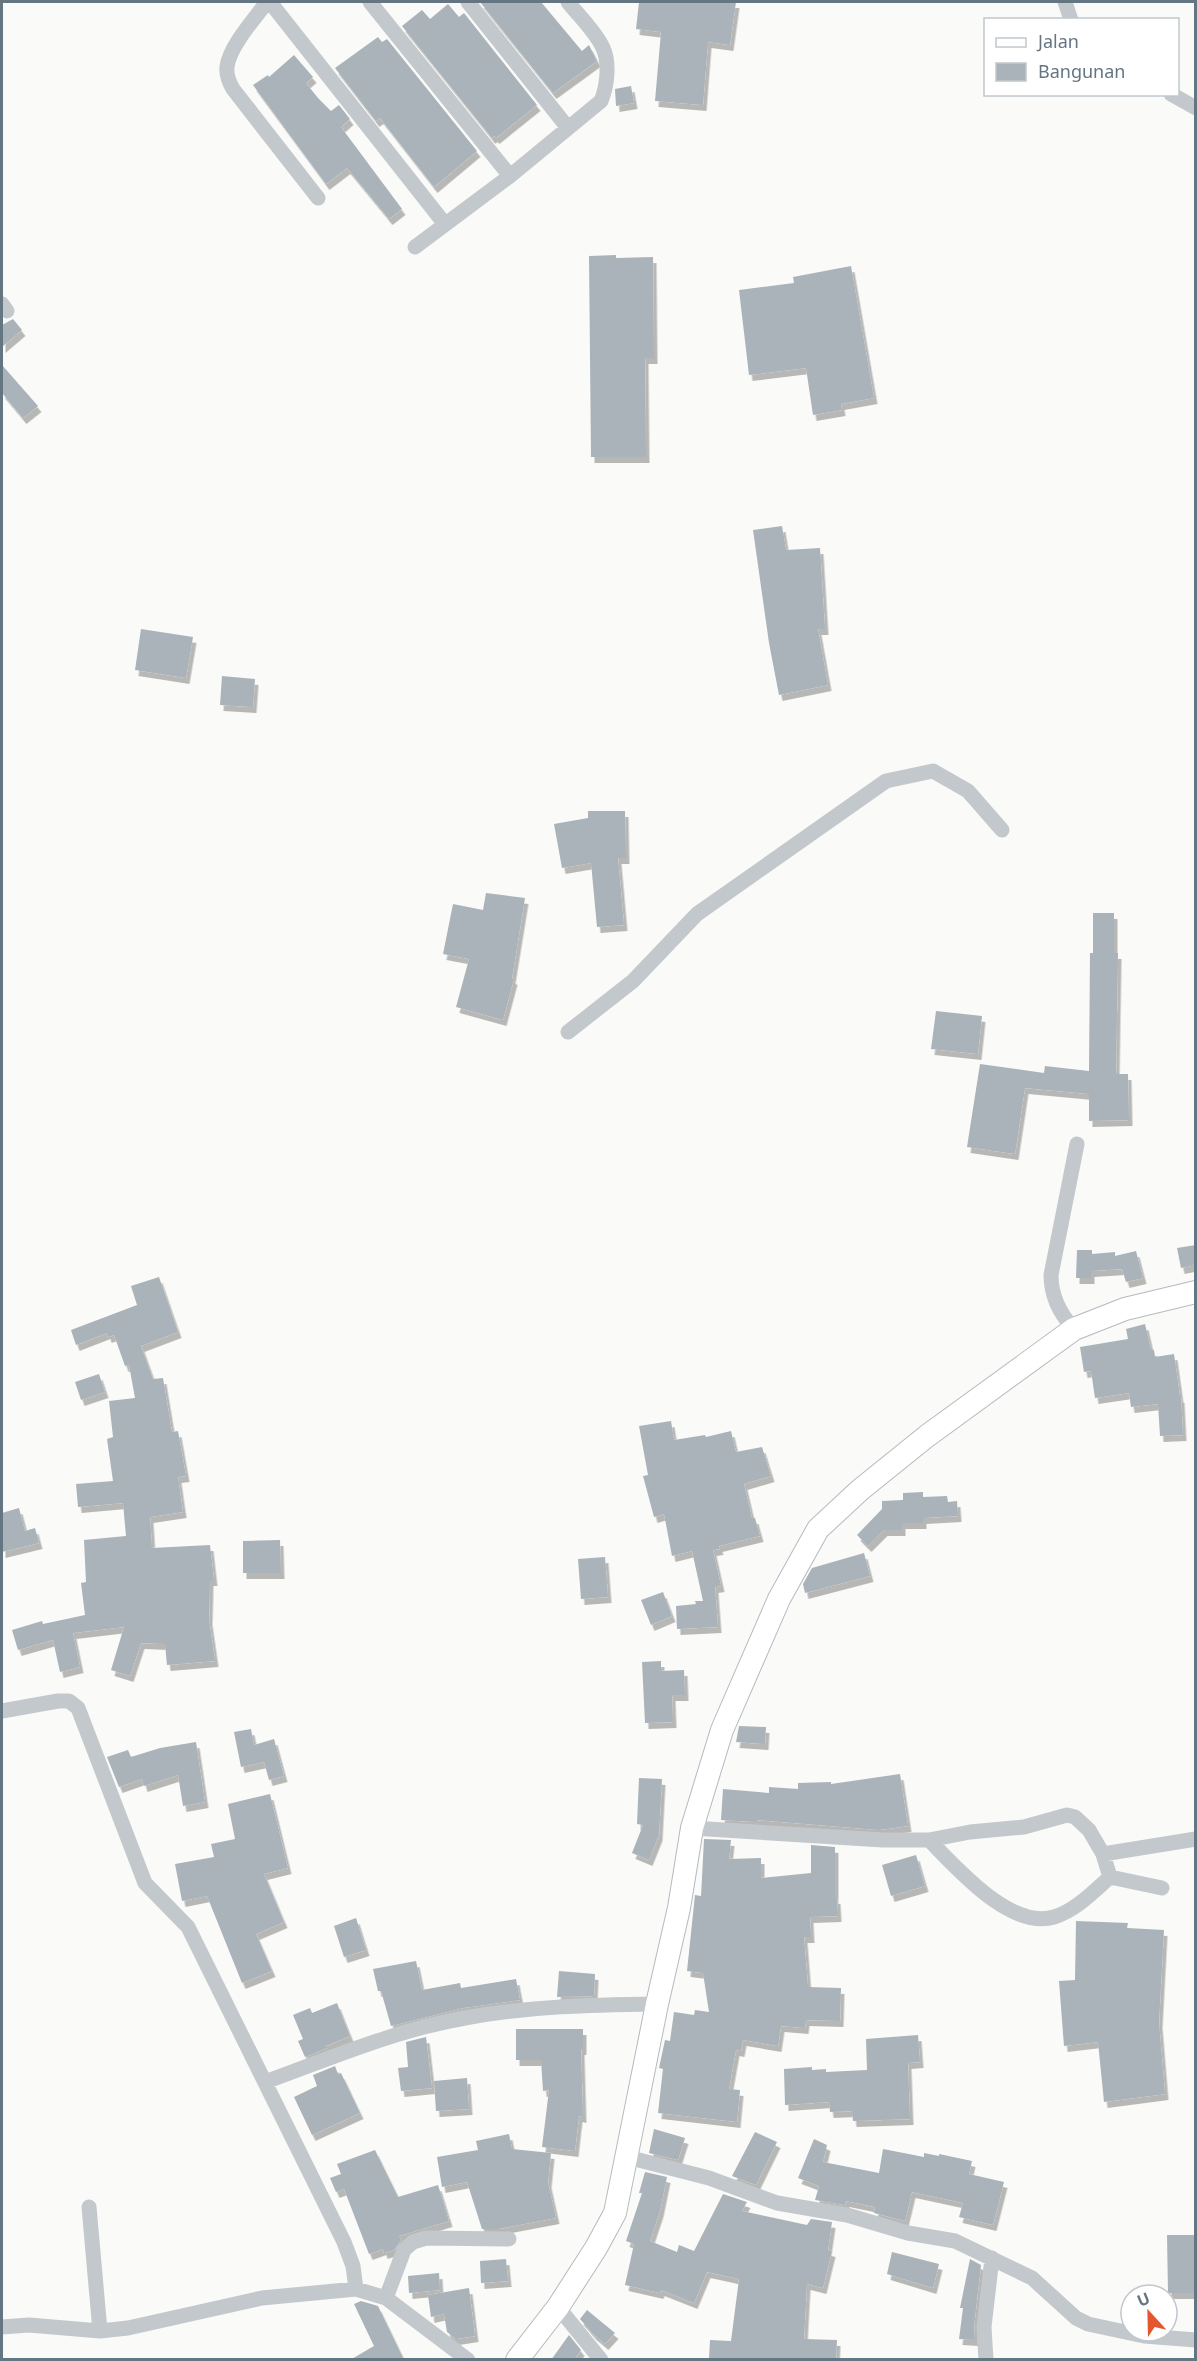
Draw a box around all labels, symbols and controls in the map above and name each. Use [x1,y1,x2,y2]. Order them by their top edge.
legend [984,18,1179,96]
text: Jalan [1036,29,1079,53]
text: Bangunan [1038,59,1125,83]
north arrow [1119,2283,1179,2343]
text: U [1134,2287,1153,2312]

